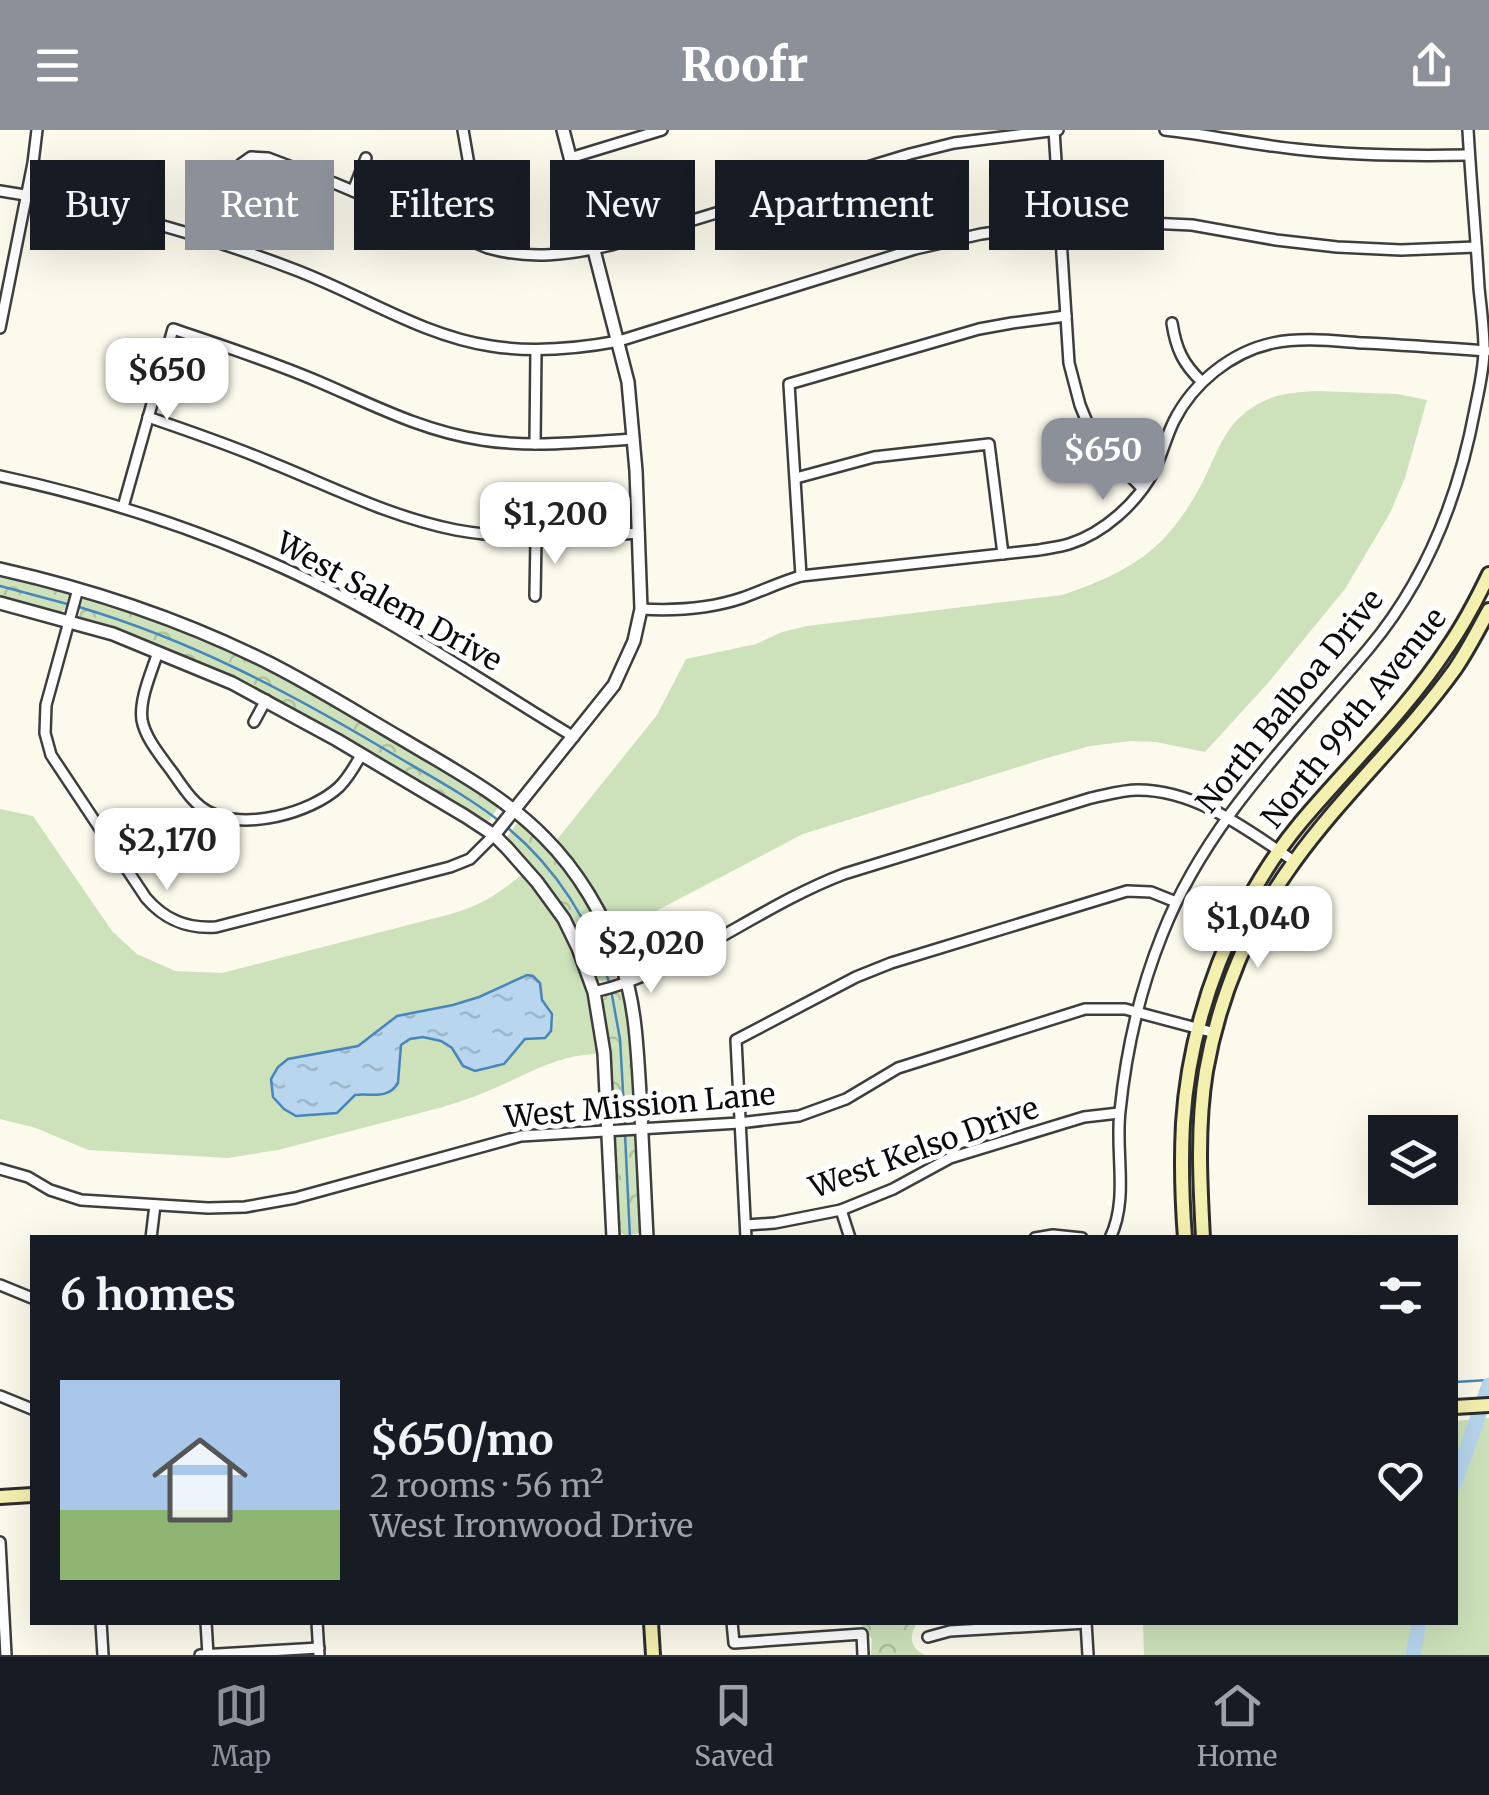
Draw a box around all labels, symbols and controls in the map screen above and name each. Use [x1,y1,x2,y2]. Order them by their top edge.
text: Roofr [681,37,808,93]
icon: menu [30,38,85,93]
icon: share [1404,38,1459,93]
chip: Buy [30,160,165,250]
chip: Rent [185,160,334,250]
chip: Filters [354,160,530,250]
chip: New [550,160,695,250]
chip: Apartment [715,160,969,250]
chip: House [989,160,1164,250]
pin: $650 [108,338,226,423]
text: $650 [128,350,206,390]
pin: $650 [1044,418,1162,503]
text: $650 [1064,430,1142,470]
pin: $1,200 [474,482,636,567]
text: $1,200 [502,494,608,534]
street label: West Salem Drive [269,523,509,679]
street label: North Balboa Drive [1188,581,1391,820]
street label: North 99th Avenue [1253,600,1454,835]
pin: $2,170 [86,808,248,893]
text: $2,170 [117,820,217,860]
pin: $1,040 [1177,886,1339,971]
text: $1,040 [1205,898,1311,938]
pin: $2,020 [570,911,732,996]
text: $2,020 [597,923,705,963]
street label: West Mission Lane [502,1074,777,1136]
street label: West Kelso Drive [803,1088,1043,1206]
map controls [1368,1115,1458,1205]
button: layers [1368,1115,1458,1205]
icon: filters [1373,1268,1428,1323]
text: 6 homes [60,1269,236,1321]
text: $650/mo [370,1414,554,1466]
icon: home [140,1420,260,1540]
icon: heart [1373,1453,1428,1508]
text: 2 rooms · 56 m² [370,1466,604,1506]
text: West Ironwood Drive [370,1506,693,1546]
tab: Map [212,1678,271,1774]
tab: Saved [694,1678,774,1774]
tab: Home [1197,1678,1277,1774]

